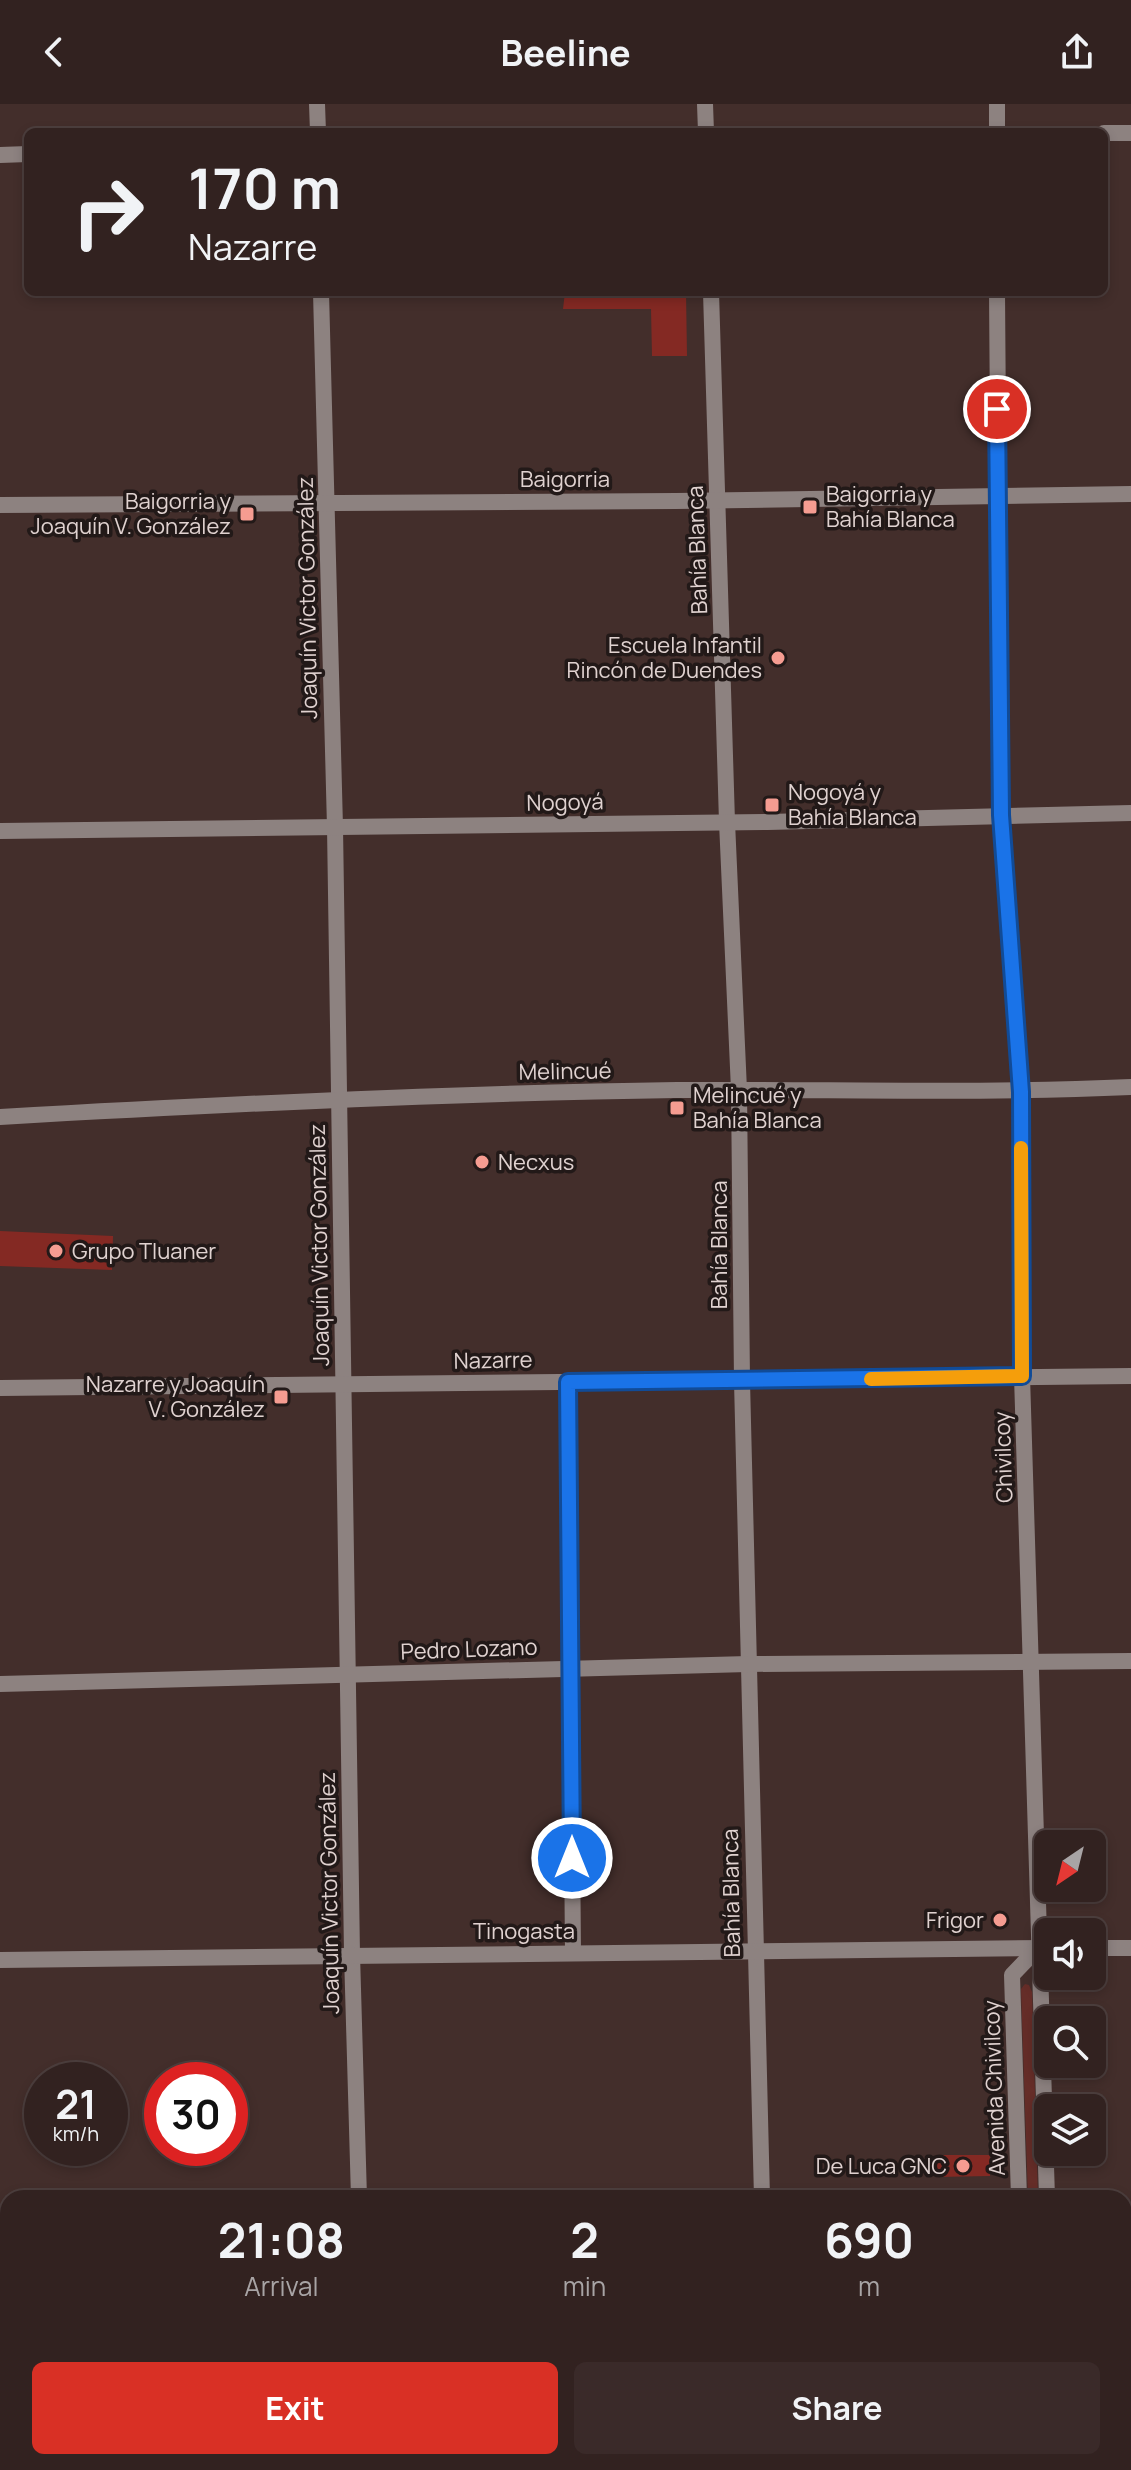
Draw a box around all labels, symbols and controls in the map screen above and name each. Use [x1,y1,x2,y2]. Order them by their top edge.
text: Beeline [500,28,631,77]
icon: back [32,30,76,74]
icon: share [1055,30,1099,74]
text: 170 m [188,149,341,226]
icon: right [56,160,160,264]
text: Nazarre [188,222,317,271]
pin [963,375,1031,443]
icon: arrive [975,387,1019,431]
street label: Baigorria [520,464,610,494]
street label: Joaquín Victor González [290,477,324,719]
place label: Baigorria y Bahía Blanca [826,479,955,534]
street label: Bahía Blanca [680,485,714,615]
place label: Baigorria y Joaquín V. González [30,486,231,541]
marker: Baigorria y Bahía Blanca [801,498,819,516]
marker: Baigorria y Joaquín V. González [238,505,256,523]
place label: Escuela Infantil Rincón de Duendes [567,630,762,685]
marker: Escuela Infantil Rincón de Duendes [769,649,787,667]
place label: Nogoyá y Bahía Blanca [788,777,917,832]
street label: Nogoyá [526,786,604,818]
marker: Nogoyá y Bahía Blanca [763,796,781,814]
street label: Melincué [518,1055,612,1087]
place label: Melincué y Bahía Blanca [693,1080,822,1135]
marker: Melincué y Bahía Blanca [668,1099,686,1117]
street label: Joaquín Victor González [302,1124,336,1366]
place label: Necxus [498,1147,574,1177]
marker: Necxus [473,1153,491,1171]
street label: Bahía Blanca [704,1181,734,1309]
place label: Grupo Tluaner [72,1236,216,1266]
marker: Grupo Tluaner [47,1242,65,1260]
street label: Nazarre [453,1344,533,1376]
place label: Nazarre y Joaquín V. González [86,1369,265,1424]
marker: Nazarre y Joaquín V. González [272,1388,290,1406]
street label: Chivilcoy [986,1410,1020,1503]
street label: Pedro Lozano [400,1632,538,1666]
street label: Joaquín Victor González [312,1772,346,2014]
position arrow [530,1816,614,1900]
street label: Bahía Blanca [715,1828,747,1958]
north arrow [1034,1830,1106,1902]
map controls [1034,1830,1106,2166]
place label: Frigor [926,1905,984,1935]
marker: Frigor [991,1911,1009,1929]
street label: Tinogasta [473,1916,575,1946]
button: sound [1034,1918,1106,1990]
street label: Avenida Chivilcoy [976,1999,1012,2176]
button: search [1034,2006,1106,2078]
speed limit sign: 30 [144,2062,248,2166]
text: 21 [55,2076,97,2131]
button: layers [1034,2094,1106,2166]
text: km/h [53,2120,99,2147]
place label: De Luca GNC [816,2151,947,2181]
marker: De Luca GNC [954,2157,972,2175]
text: 21:08 [218,2207,345,2272]
text: 2 [570,2207,599,2272]
text: 690 [824,2207,914,2272]
text: Arrival [244,2268,318,2304]
text: min [563,2268,606,2304]
text: m [858,2268,880,2304]
button: Exit [32,2362,558,2454]
button: Share [574,2362,1100,2454]

